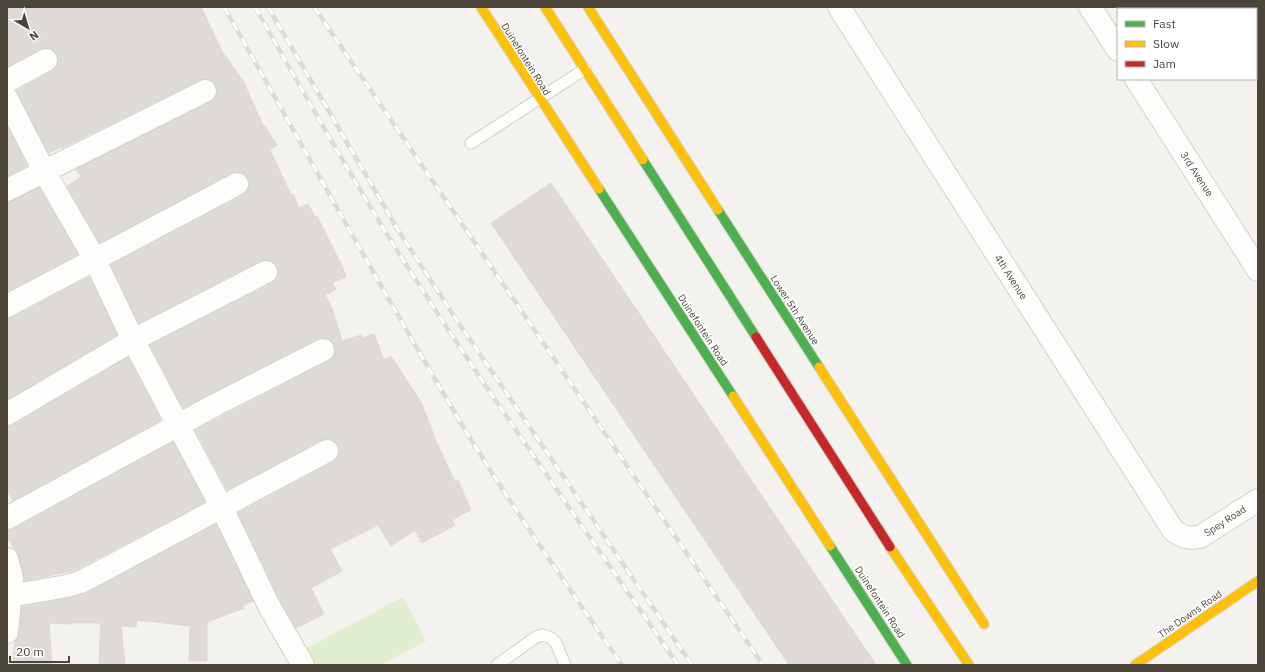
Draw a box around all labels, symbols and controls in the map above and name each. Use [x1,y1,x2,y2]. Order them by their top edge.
north arrow [8,8,48,48]
legend [1117,8,1257,80]
text: Fast [1153,16,1176,31]
street label: Duinefontein Road [498,20,554,98]
text: N [27,28,42,44]
text: Slow [1153,36,1179,51]
text: Jam [1153,56,1176,71]
street label: 3rd Avenue [1178,149,1217,199]
street label: 4th Avenue [992,252,1031,302]
street label: Lower 5th Avenue [768,273,823,348]
street label: Duinefontein Road [675,292,731,368]
street label: Spey Road [1202,503,1248,539]
street label: Duinefontein Road [852,564,908,640]
street label: The Downs Road [1156,587,1224,641]
scale bar [10,638,69,664]
text: 20 m [16,644,44,659]

